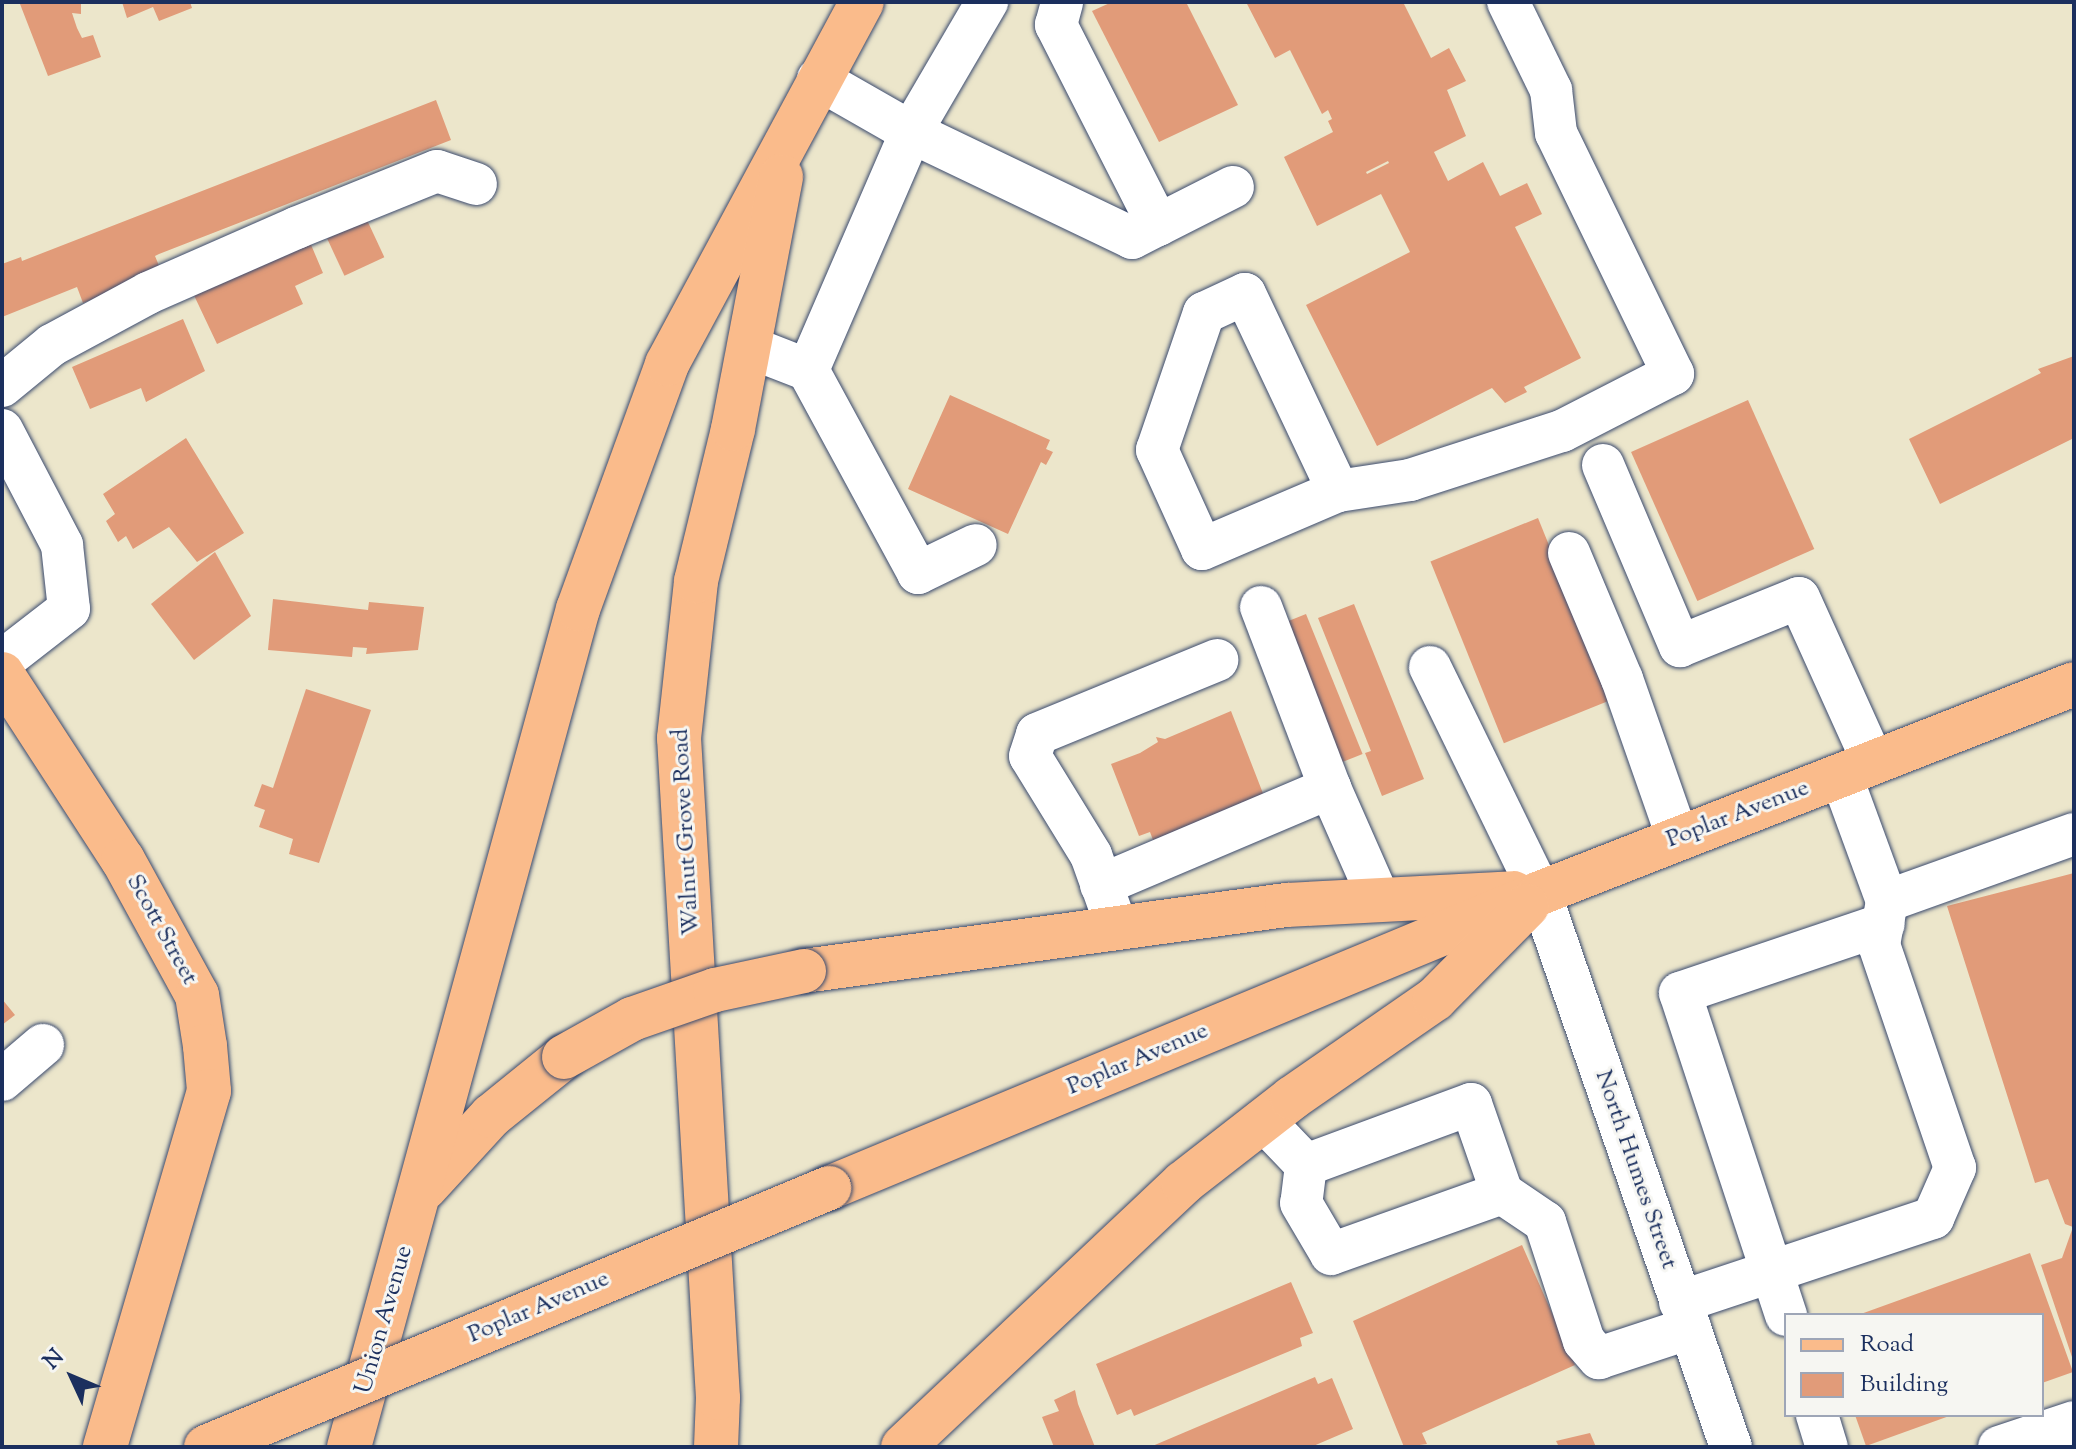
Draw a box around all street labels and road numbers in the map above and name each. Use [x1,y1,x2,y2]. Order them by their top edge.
street label: Walnut Grove Road [667,728,707,936]
street label: Poplar Avenue [1663,775,1813,855]
street label: Scott Street [119,870,203,990]
street label: Poplar Avenue [1063,1017,1213,1103]
street label: North Humes Street [1587,1067,1683,1273]
street label: Union Avenue [350,1242,420,1398]
street label: Poplar Avenue [464,1265,614,1351]

